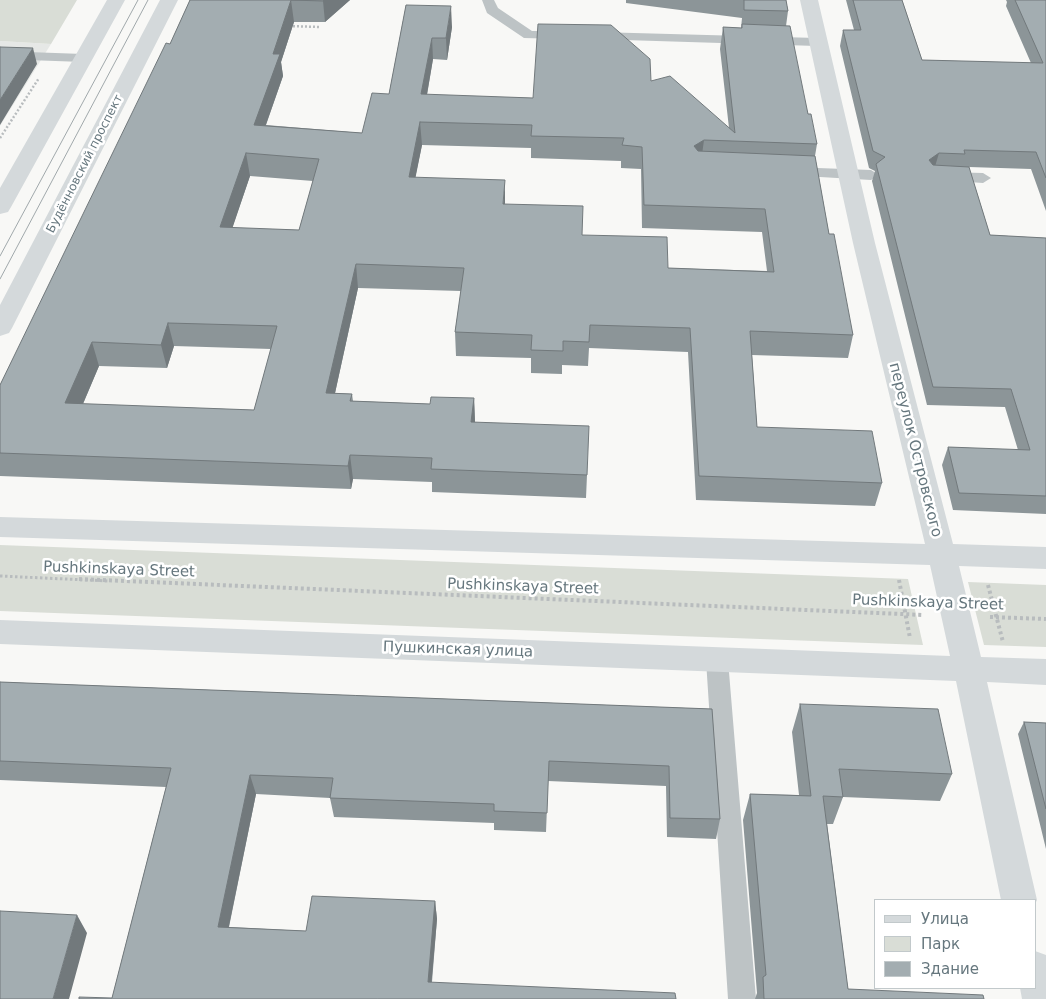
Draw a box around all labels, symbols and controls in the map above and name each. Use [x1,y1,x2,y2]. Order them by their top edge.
street label: Будённовский проспект [44,92,126,236]
street label: переулок Островского [885,361,945,539]
street label: Pushkinskaya Street [43,558,195,582]
street label: Pushkinskaya Street [447,575,599,599]
street label: Pushkinskaya Street [852,591,1004,615]
street label: Пушкинская улица [383,638,533,662]
legend [874,899,1036,989]
text: Улица [921,910,969,928]
text: Парк [921,935,960,953]
text: Здание [921,960,979,978]

